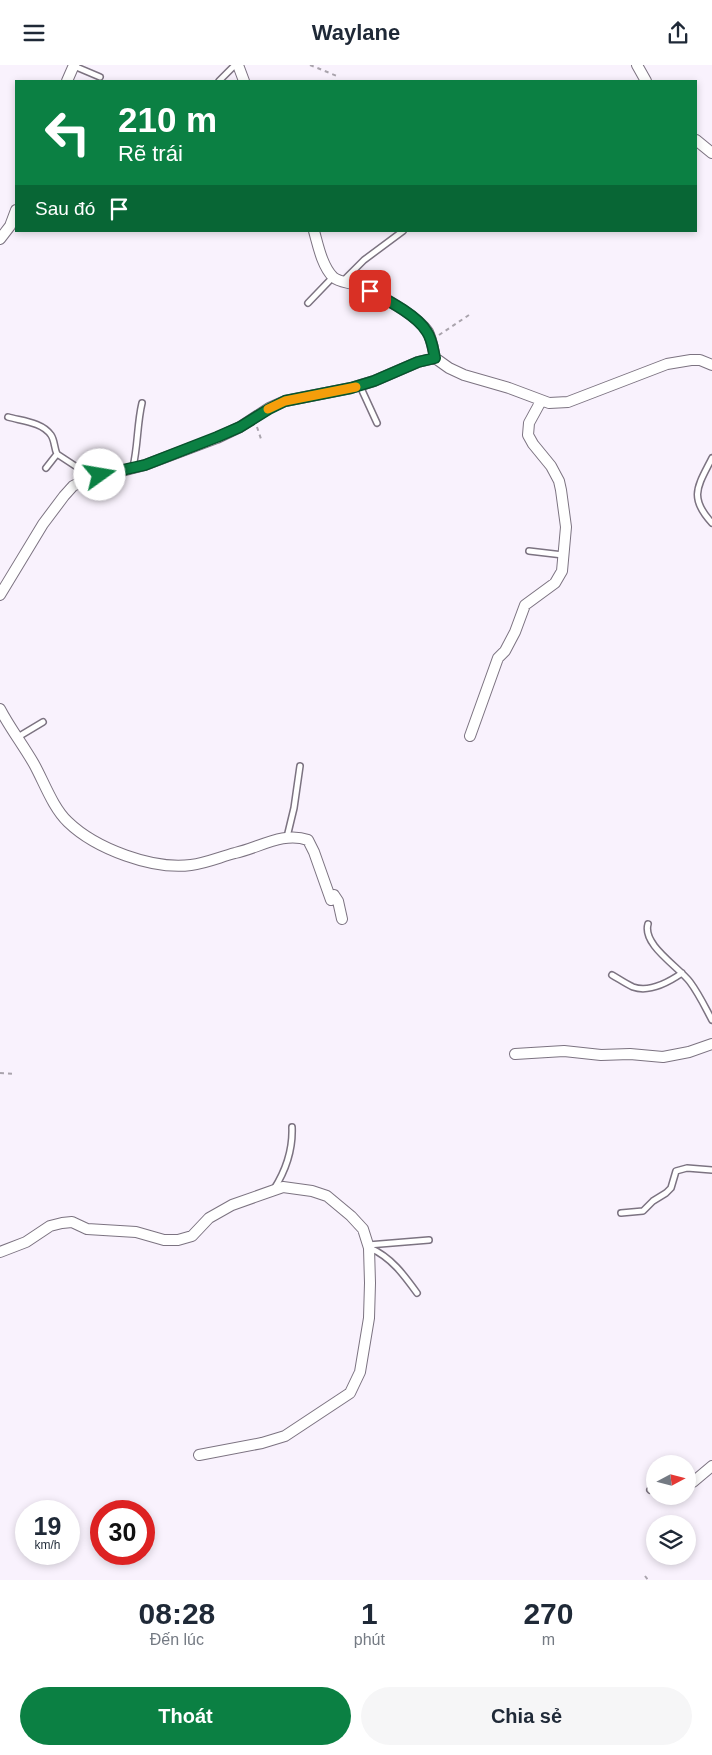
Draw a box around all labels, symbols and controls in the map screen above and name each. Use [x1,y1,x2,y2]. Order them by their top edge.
icon: menu [20,19,48,47]
icon: share [664,19,692,47]
text: Waylane [312,20,400,45]
icon: left [35,100,100,165]
text: 210 m [118,100,217,139]
text: Rẽ trái [118,141,183,166]
icon: arrive [105,195,133,223]
text: Sau đó [35,198,95,219]
pin [349,270,391,312]
icon: arrive [356,277,384,305]
position arrow [73,448,125,500]
north arrow [646,1455,696,1505]
map controls [646,1455,696,1565]
speed limit sign: 30 [90,1500,155,1565]
text: 19 [34,1512,61,1540]
button: layers [646,1515,696,1565]
text: km/h [34,1538,61,1552]
text: 08:28 [139,1597,215,1630]
text: 1 [361,1597,378,1630]
text: 270 [523,1597,573,1630]
text: Đến lúc [150,1631,204,1648]
text: phút [354,1631,385,1648]
text: m [542,1631,555,1648]
button: Thoát [20,1687,351,1745]
button: Chia sẻ [361,1687,692,1745]

